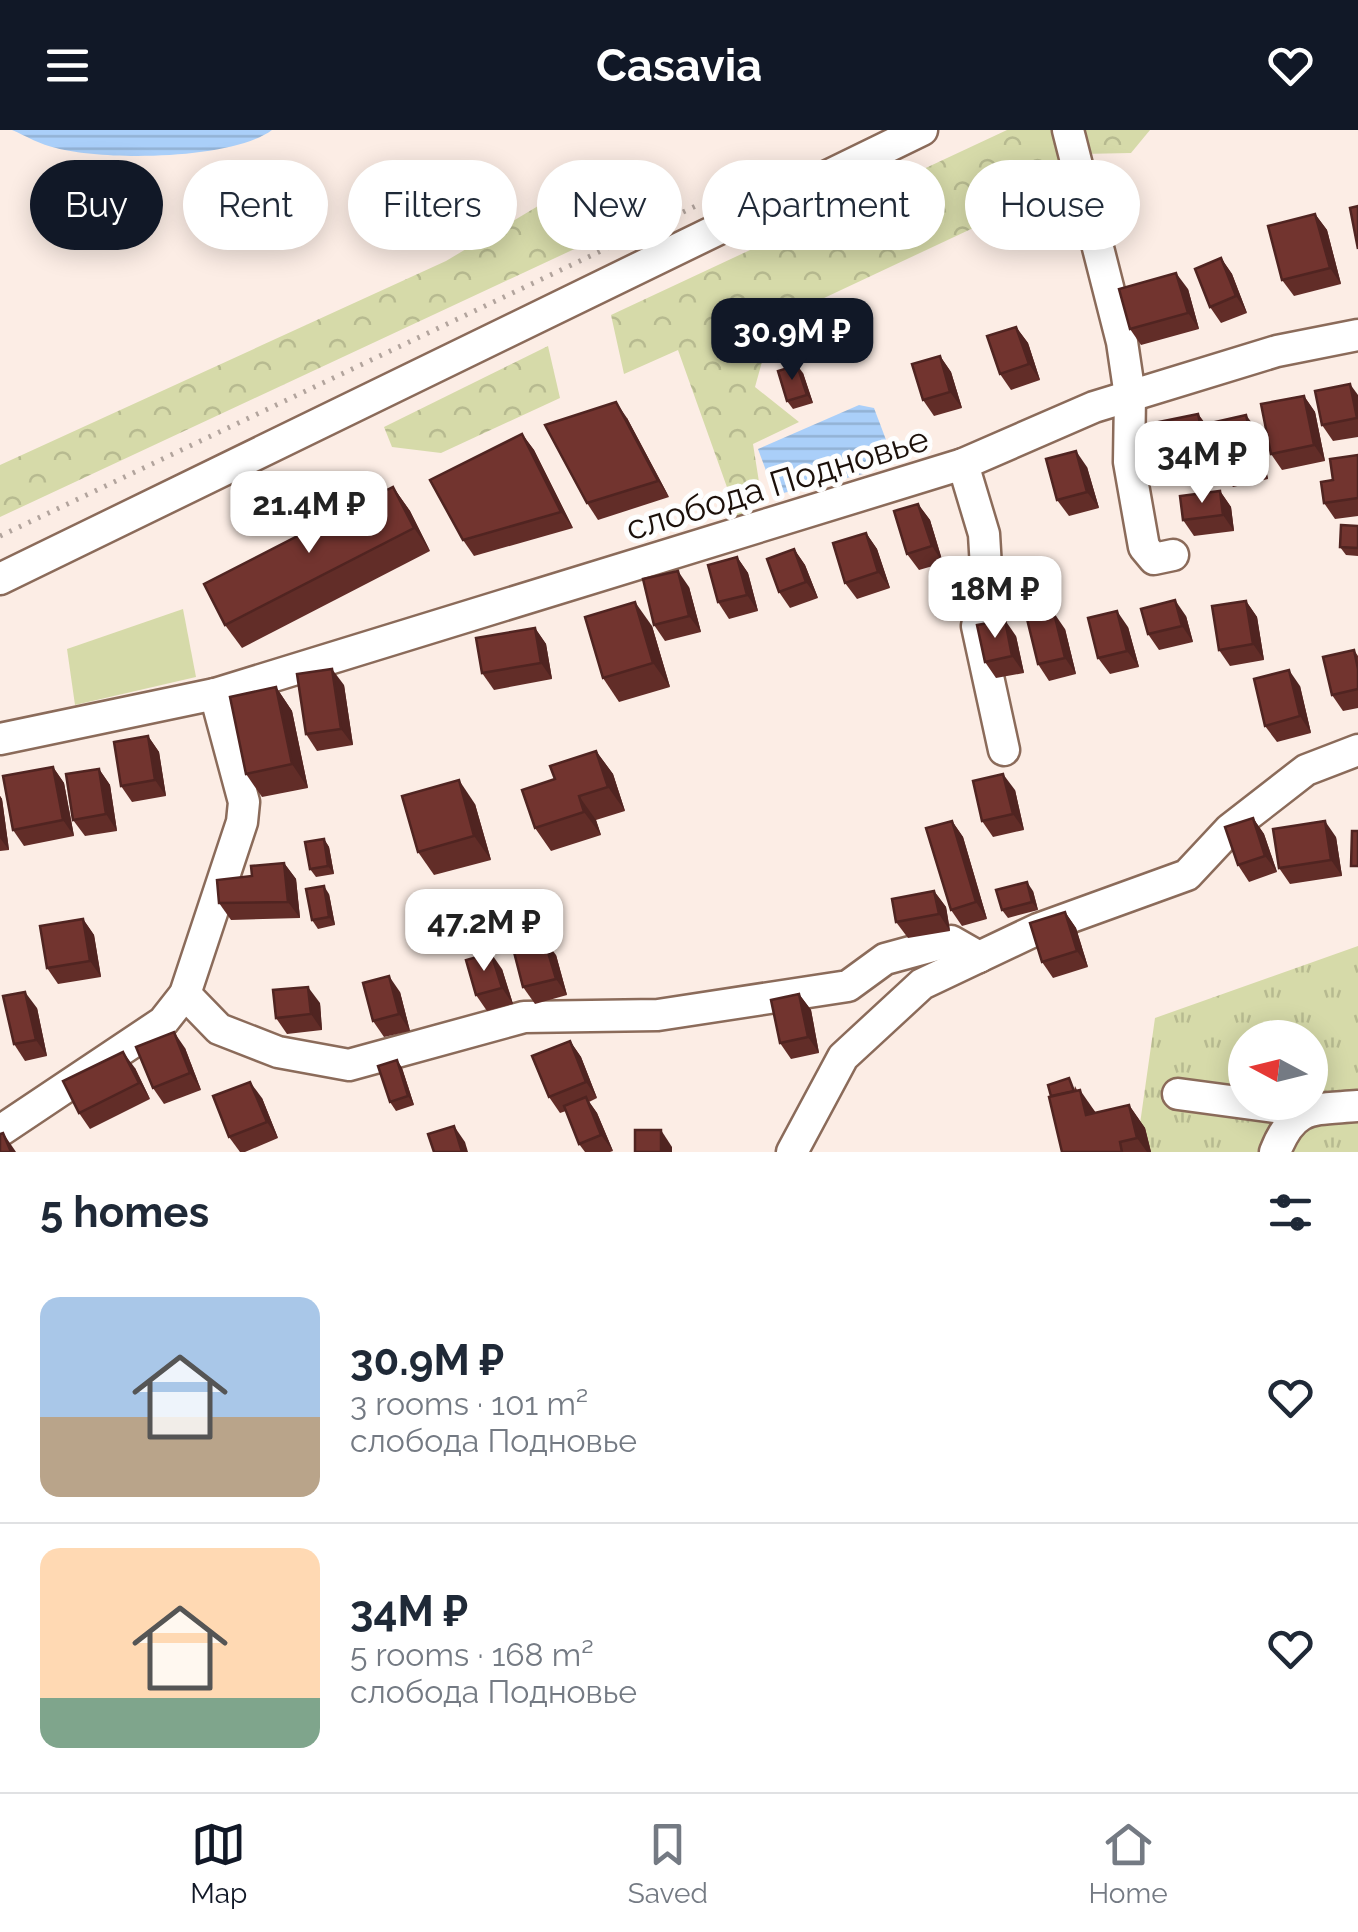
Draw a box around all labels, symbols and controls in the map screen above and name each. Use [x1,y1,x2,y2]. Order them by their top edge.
icon: menu [40,38,95,93]
icon: heart [1263,38,1318,93]
text: Casavia [596,39,762,92]
chip: Buy [30,160,163,250]
chip: Rent [183,160,328,250]
chip: Filters [348,160,517,250]
chip: New [537,160,682,250]
chip: Apartment [702,160,945,250]
chip: House [965,160,1140,250]
pin: 30.9M ₽ [700,298,884,383]
text: 30.9M ₽ [733,312,851,349]
street label: слобода Подновье [621,417,933,549]
pin: 34M ₽ [1132,421,1272,506]
text: 34M ₽ [1157,435,1247,472]
pin: 21.4M ₽ [217,471,401,556]
text: 21.4M ₽ [252,485,366,522]
pin: 18M ₽ [925,556,1065,641]
text: 18M ₽ [950,570,1040,607]
pin: 47.2M ₽ [392,889,576,974]
text: 47.2M ₽ [427,903,541,940]
north arrow [1228,1020,1328,1120]
map controls [1228,1020,1328,1120]
icon: filters [1263,1185,1318,1240]
text: 5 homes [40,1188,209,1237]
text: 30.9M ₽ [350,1336,504,1385]
icon: home [120,1337,240,1457]
icon: heart [1263,1370,1318,1425]
text: 3 rooms · 101 m² [350,1385,588,1422]
text: слобода Подновье [350,1422,637,1459]
text: 34M ₽ [350,1587,468,1636]
icon: home [120,1588,240,1708]
icon: heart [1263,1621,1318,1676]
text: 5 rooms · 168 m² [350,1636,594,1673]
text: слобода Подновье [350,1673,637,1710]
tab: Map [190,1817,247,1910]
tab: Saved [628,1817,708,1910]
tab: Home [1088,1817,1168,1910]

